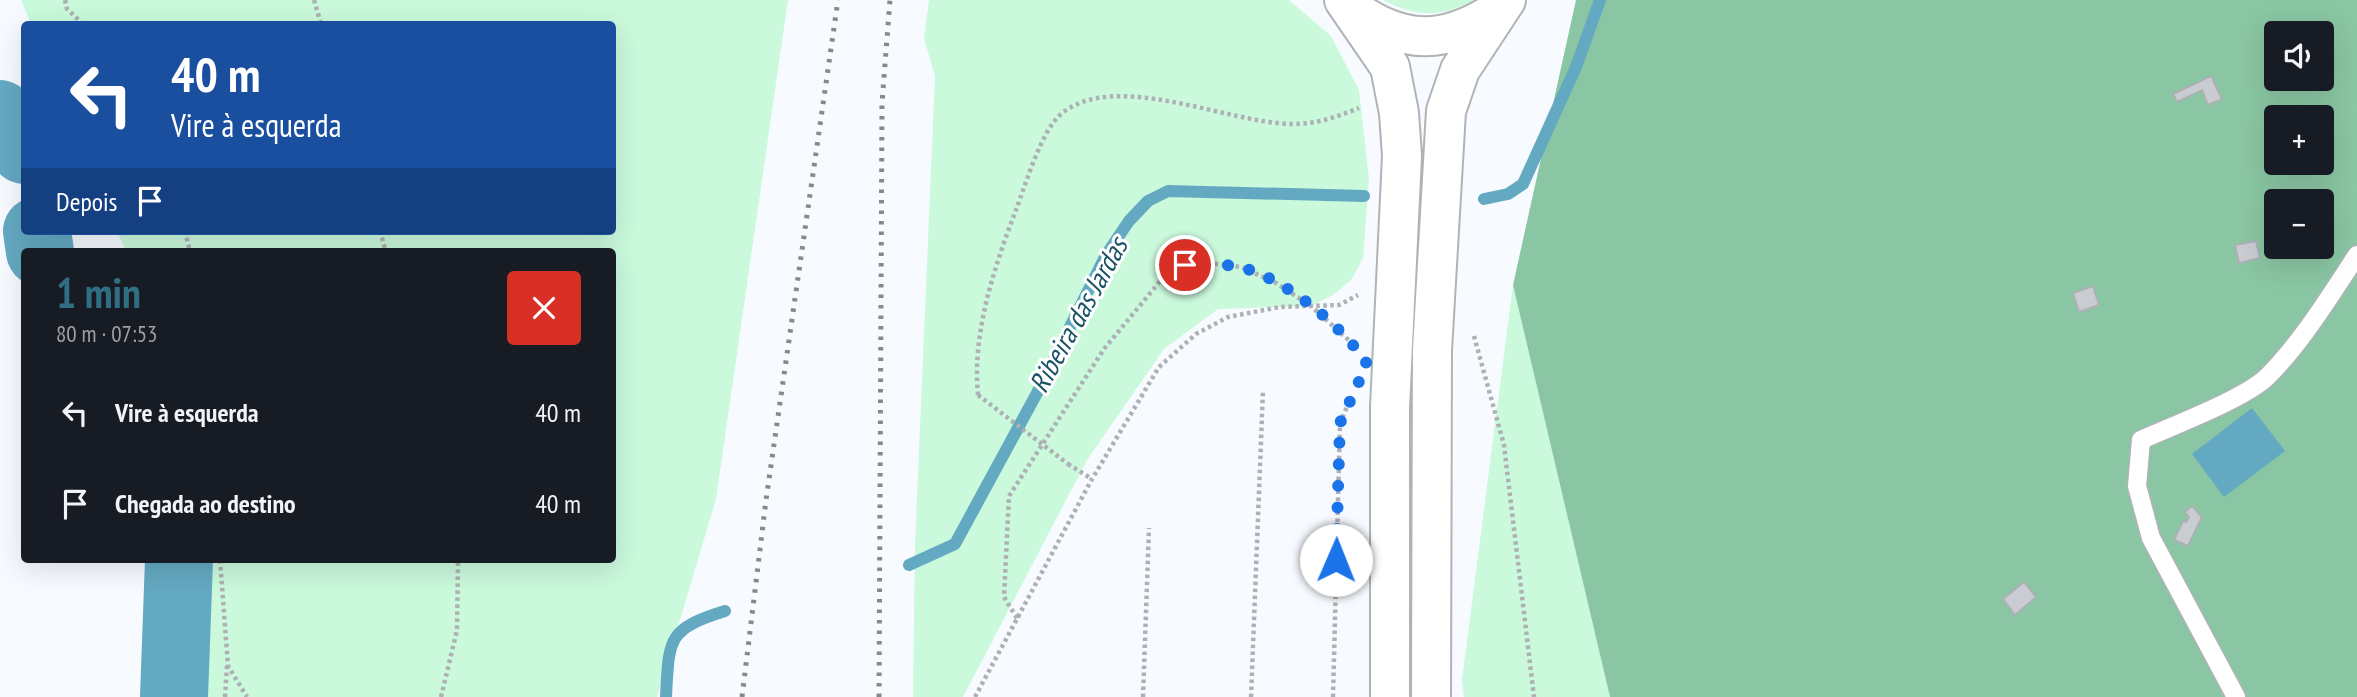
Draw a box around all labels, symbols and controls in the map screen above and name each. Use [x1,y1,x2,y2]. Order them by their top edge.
map controls [2264,21,2334,259]
button: sound [2264,21,2334,91]
text: 40 m [171,42,260,106]
icon: left [56,49,147,140]
text: Vire à esquerda [171,104,342,146]
button: + [2264,105,2334,175]
icon: arrive [131,182,169,220]
text: Depois [56,185,117,218]
button: − [2264,189,2334,259]
water label: Ribeira das Jardas [1020,229,1136,399]
pin [1155,235,1215,295]
icon: arrive [1166,246,1204,284]
text: 1 min [56,265,141,320]
button: close [507,271,581,345]
text: 80 m · 07:53 [56,319,157,348]
icon: left [56,394,94,432]
text: Vire à esquerda [115,396,258,429]
text: 40 m [535,396,581,429]
icon: arrive [56,485,94,523]
text: Chegada ao destino [115,487,296,520]
text: 40 m [535,487,581,520]
position arrow [1299,523,1373,597]

